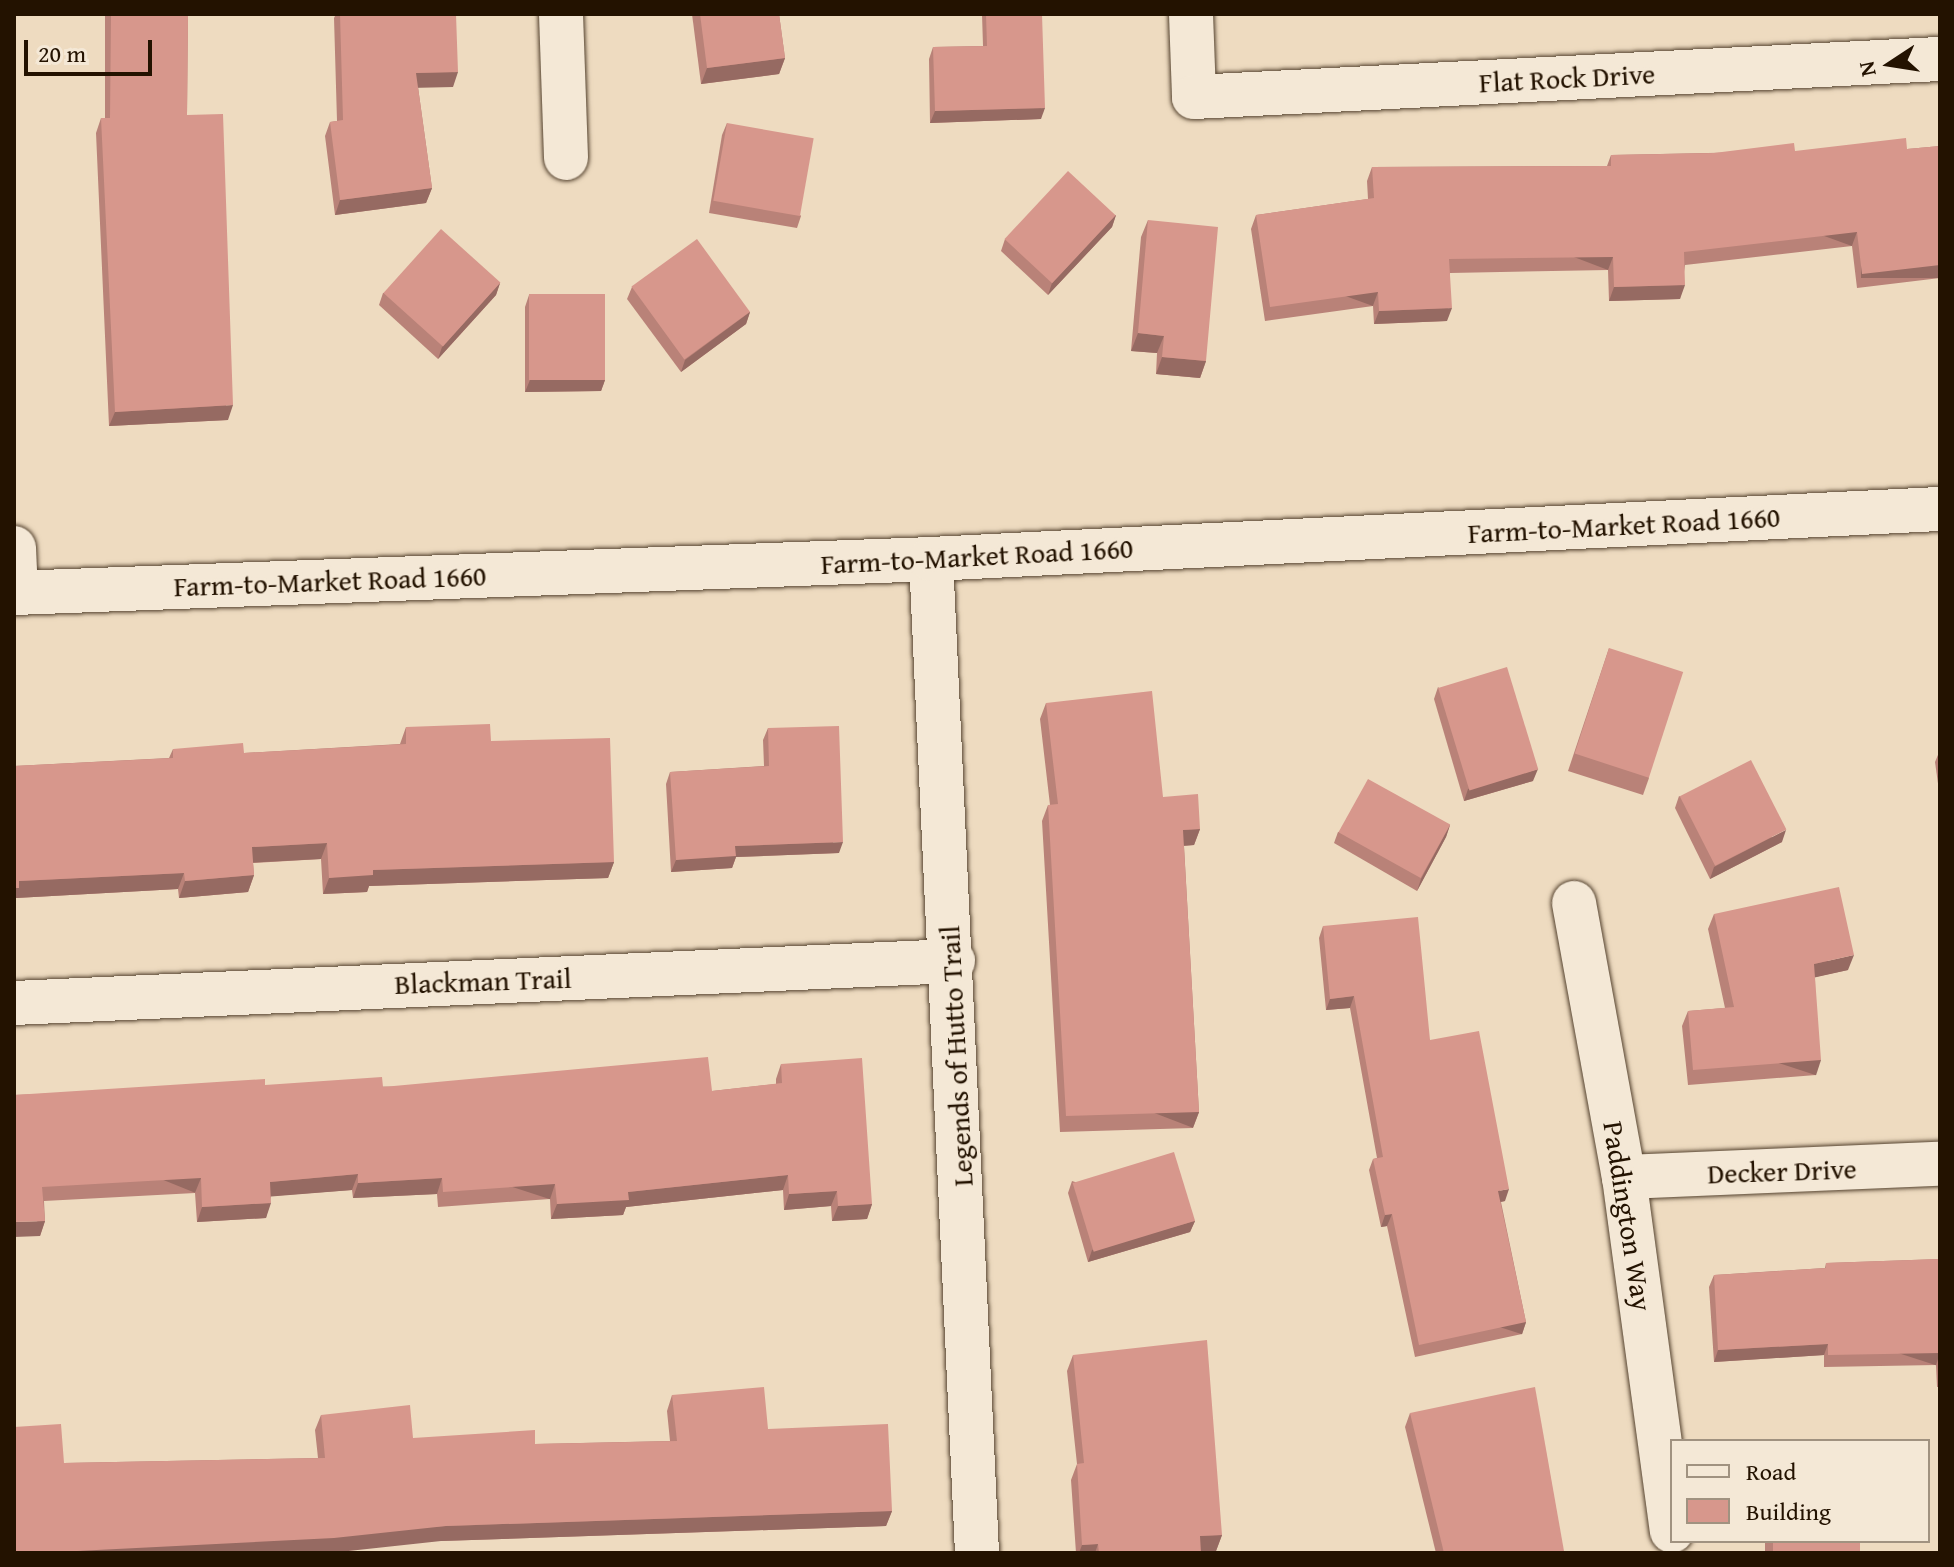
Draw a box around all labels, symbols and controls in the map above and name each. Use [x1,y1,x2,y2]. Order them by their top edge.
scale bar [28,24,156,74]
north arrow [1850,24,1930,104]
text: 20 m [38,36,86,71]
street label: Flat Rock Drive [1478,57,1656,99]
text: N [1849,58,1884,80]
street label: Farm-to-Market Road 1660 [1467,500,1781,550]
street label: Farm-to-Market Road 1660 [820,531,1134,581]
street label: Farm-to-Market Road 1660 [173,559,487,603]
street label: Legends of Hutto Trail [932,925,980,1187]
street label: Blackman Trail [394,961,572,1001]
street label: Paddington Way [1596,1119,1660,1313]
street label: Decker Drive [1707,1152,1857,1190]
legend [1670,1439,1930,1543]
text: Road [1746,1454,1796,1489]
text: Building [1746,1494,1831,1529]

